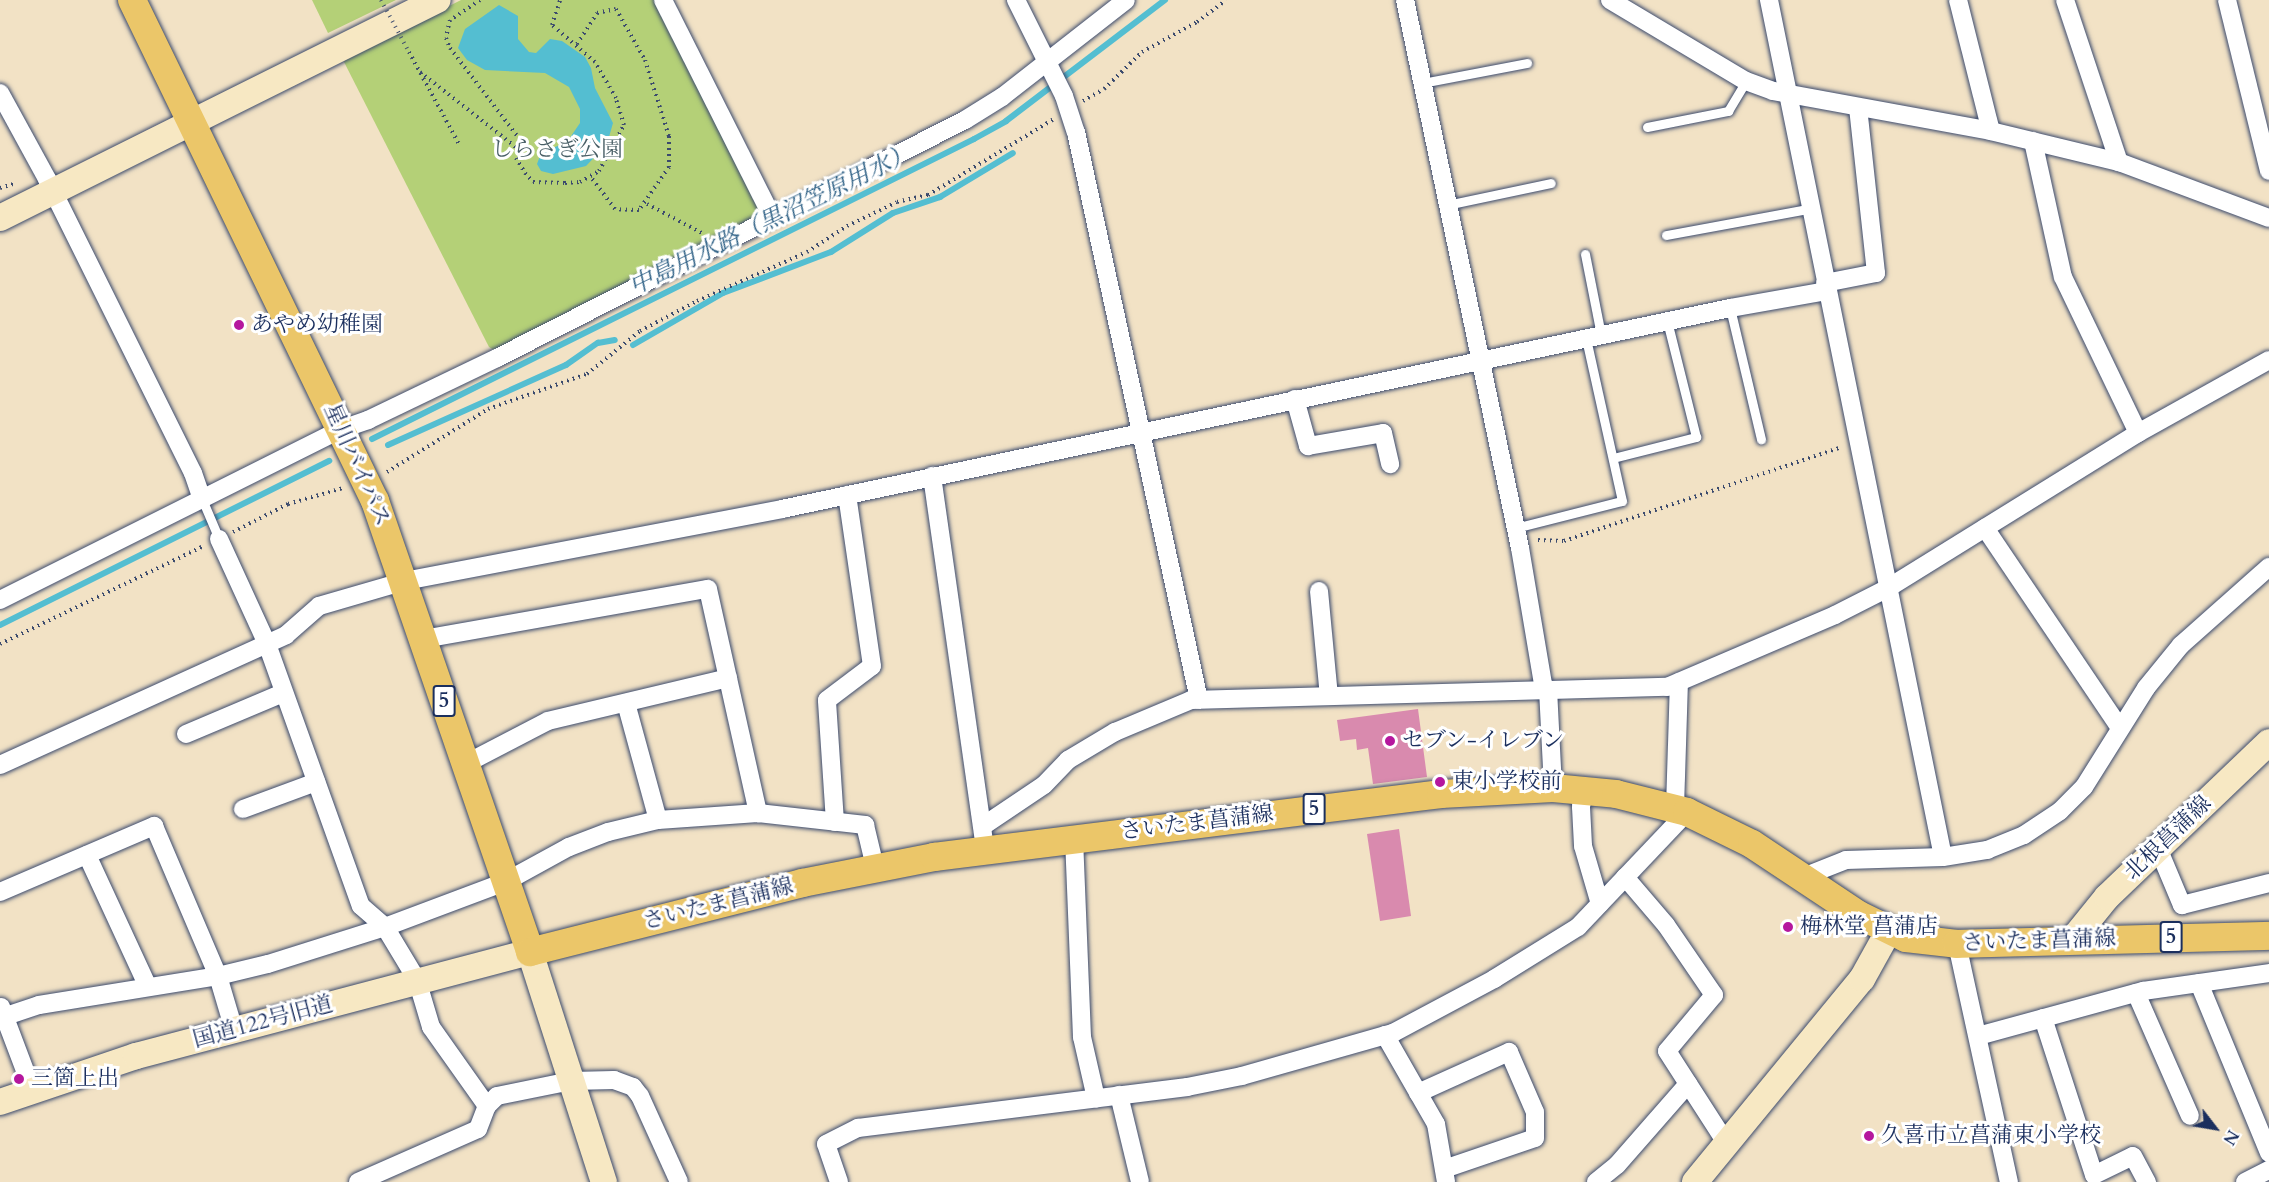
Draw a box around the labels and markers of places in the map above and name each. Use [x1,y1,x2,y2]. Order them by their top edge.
place label: あやめ幼稚園 [251,312,383,338]
marker: あやめ幼稚園 [232,318,246,332]
place label: セブン-イレブン [1402,728,1566,754]
marker: セブン-イレブン [1383,734,1397,748]
place label: 東小学校前 [1452,769,1562,795]
marker: 東小学校前 [1433,775,1447,789]
place label: 梅林堂 菖蒲店 [1800,914,1938,940]
marker: 梅林堂 菖蒲店 [1781,920,1795,934]
place label: 三箇上出 [31,1066,119,1092]
marker: 三箇上出 [12,1072,26,1086]
place label: 久喜市立菖蒲東小学校 [1881,1123,2101,1149]
marker: 久喜市立菖蒲東小学校 [1862,1129,1876,1143]

